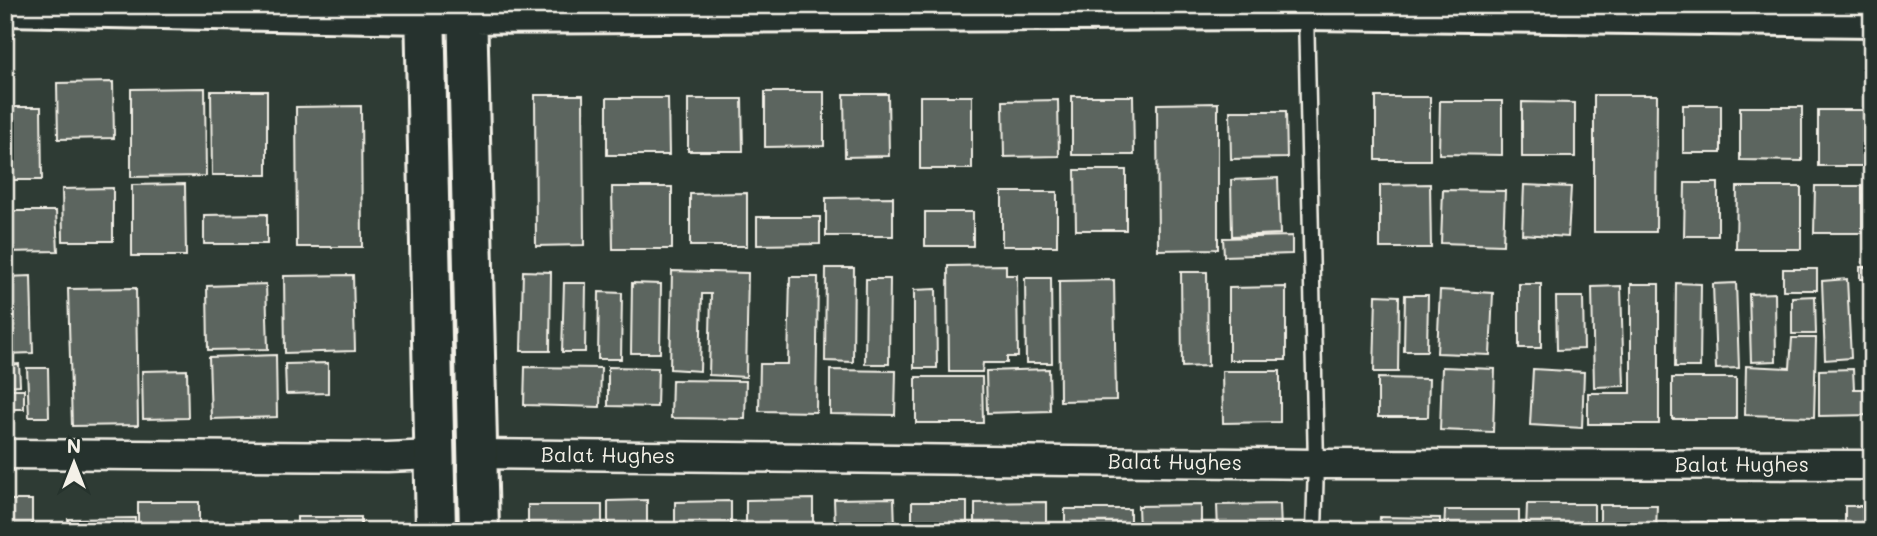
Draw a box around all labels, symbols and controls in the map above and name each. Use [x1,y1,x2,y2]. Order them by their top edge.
north arrow [38,428,108,498]
text: N [67,433,81,458]
street label: Balat Hughes [541,440,675,468]
street label: Balat Hughes [1108,447,1242,475]
street label: Balat Hughes [1675,450,1809,477]

